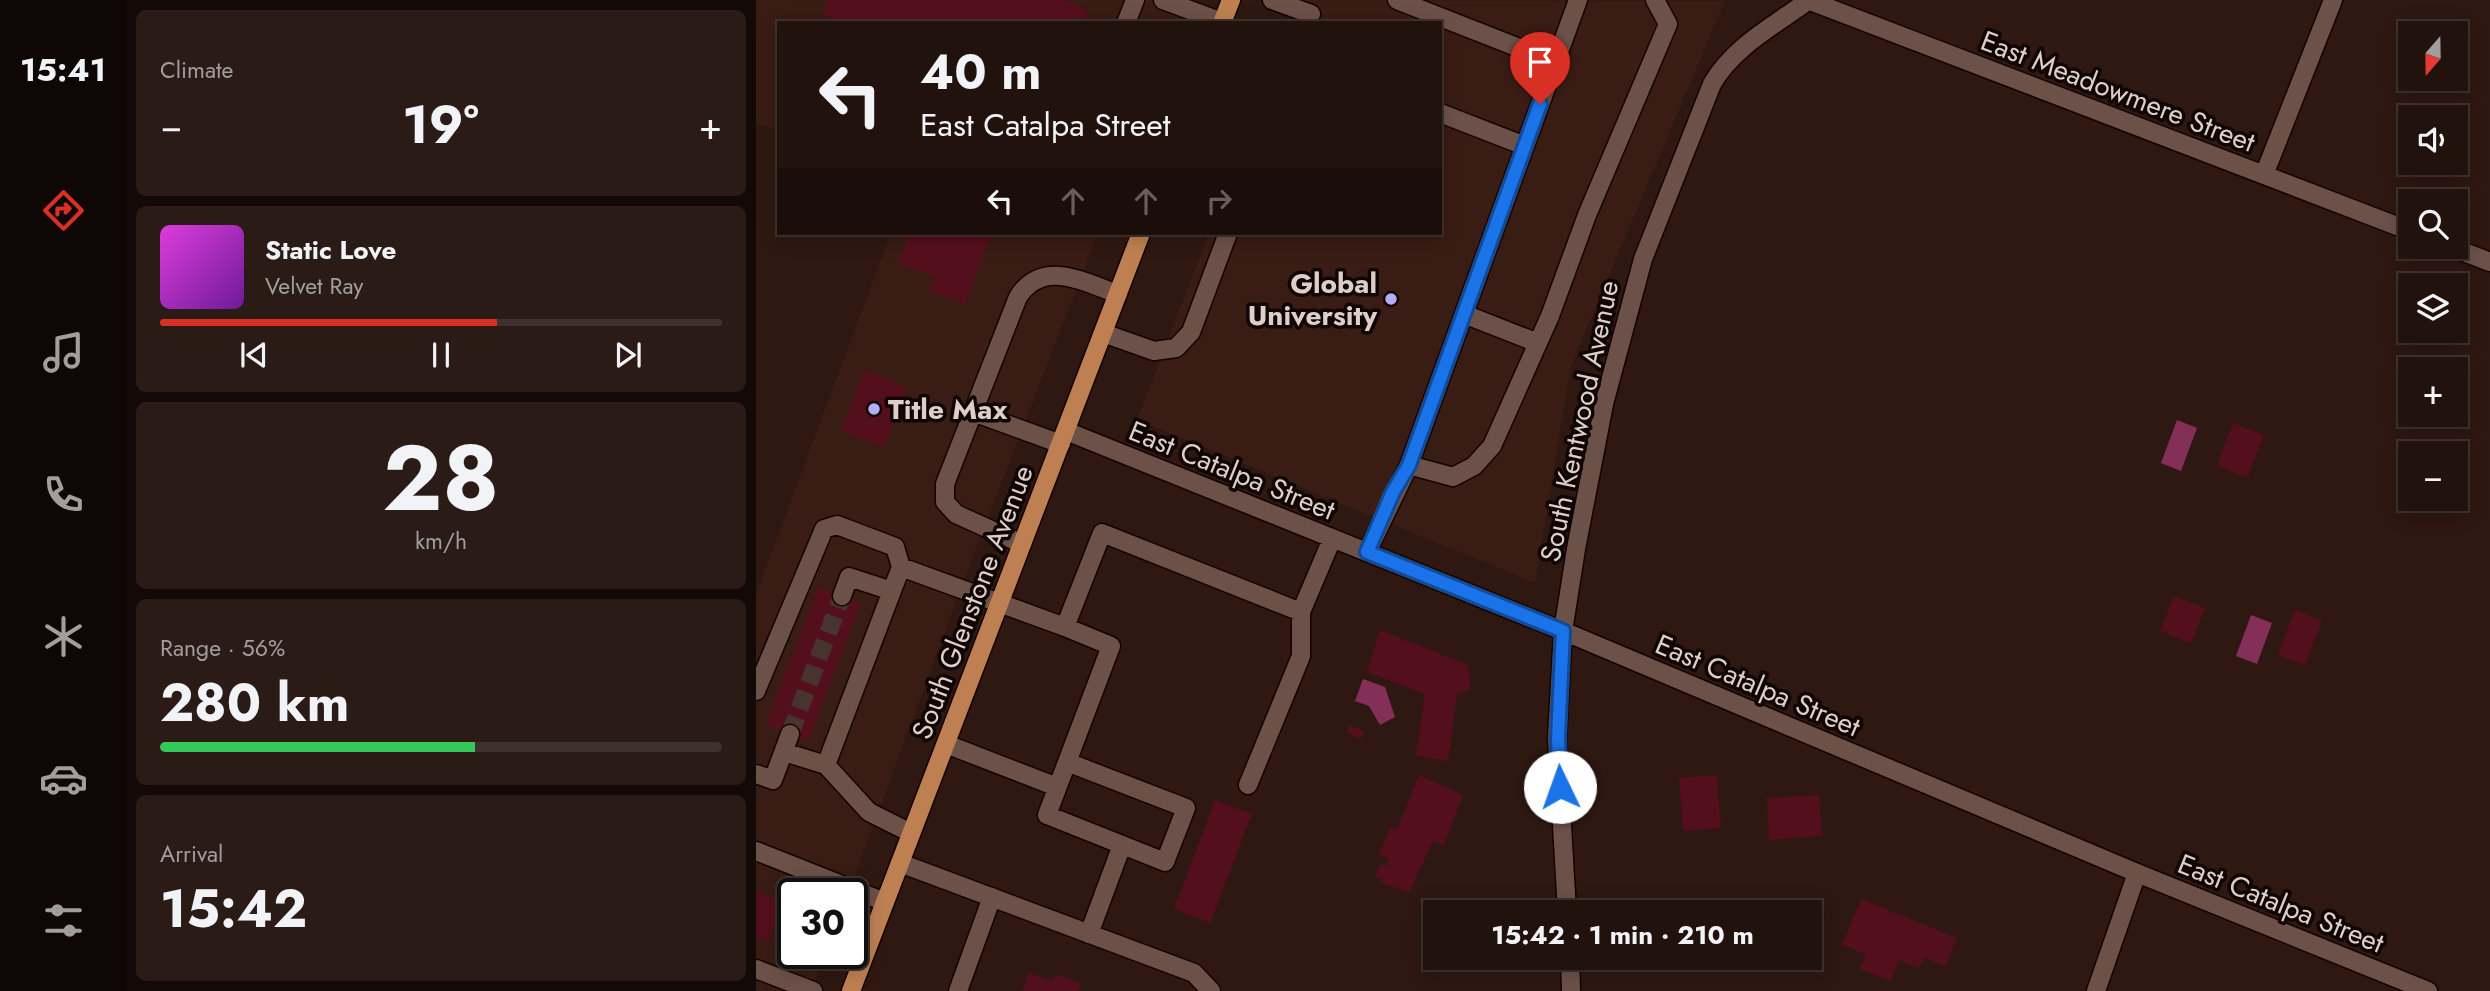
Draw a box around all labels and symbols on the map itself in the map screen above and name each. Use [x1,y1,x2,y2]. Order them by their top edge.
street label: East Meadowmere Street [1975,20,2261,163]
north arrow [2398,21,2468,91]
pin [1510,32,1570,104]
place label: Global University [1248,263,1377,336]
street label: South Kentwood Avenue [1530,277,1629,566]
marker: Global University [1383,291,1399,307]
place label: Title Max [888,389,1007,430]
marker: Title Max [866,401,882,417]
street label: East Catalpa Street [1123,410,1341,531]
street label: South Glenstone Avenue [901,459,1044,745]
street label: East Catalpa Street [1649,624,1867,747]
position arrow [1523,750,1597,824]
street label: East Catalpa Street [2172,843,2390,964]
speed limit sign: 30 [777,878,868,969]

